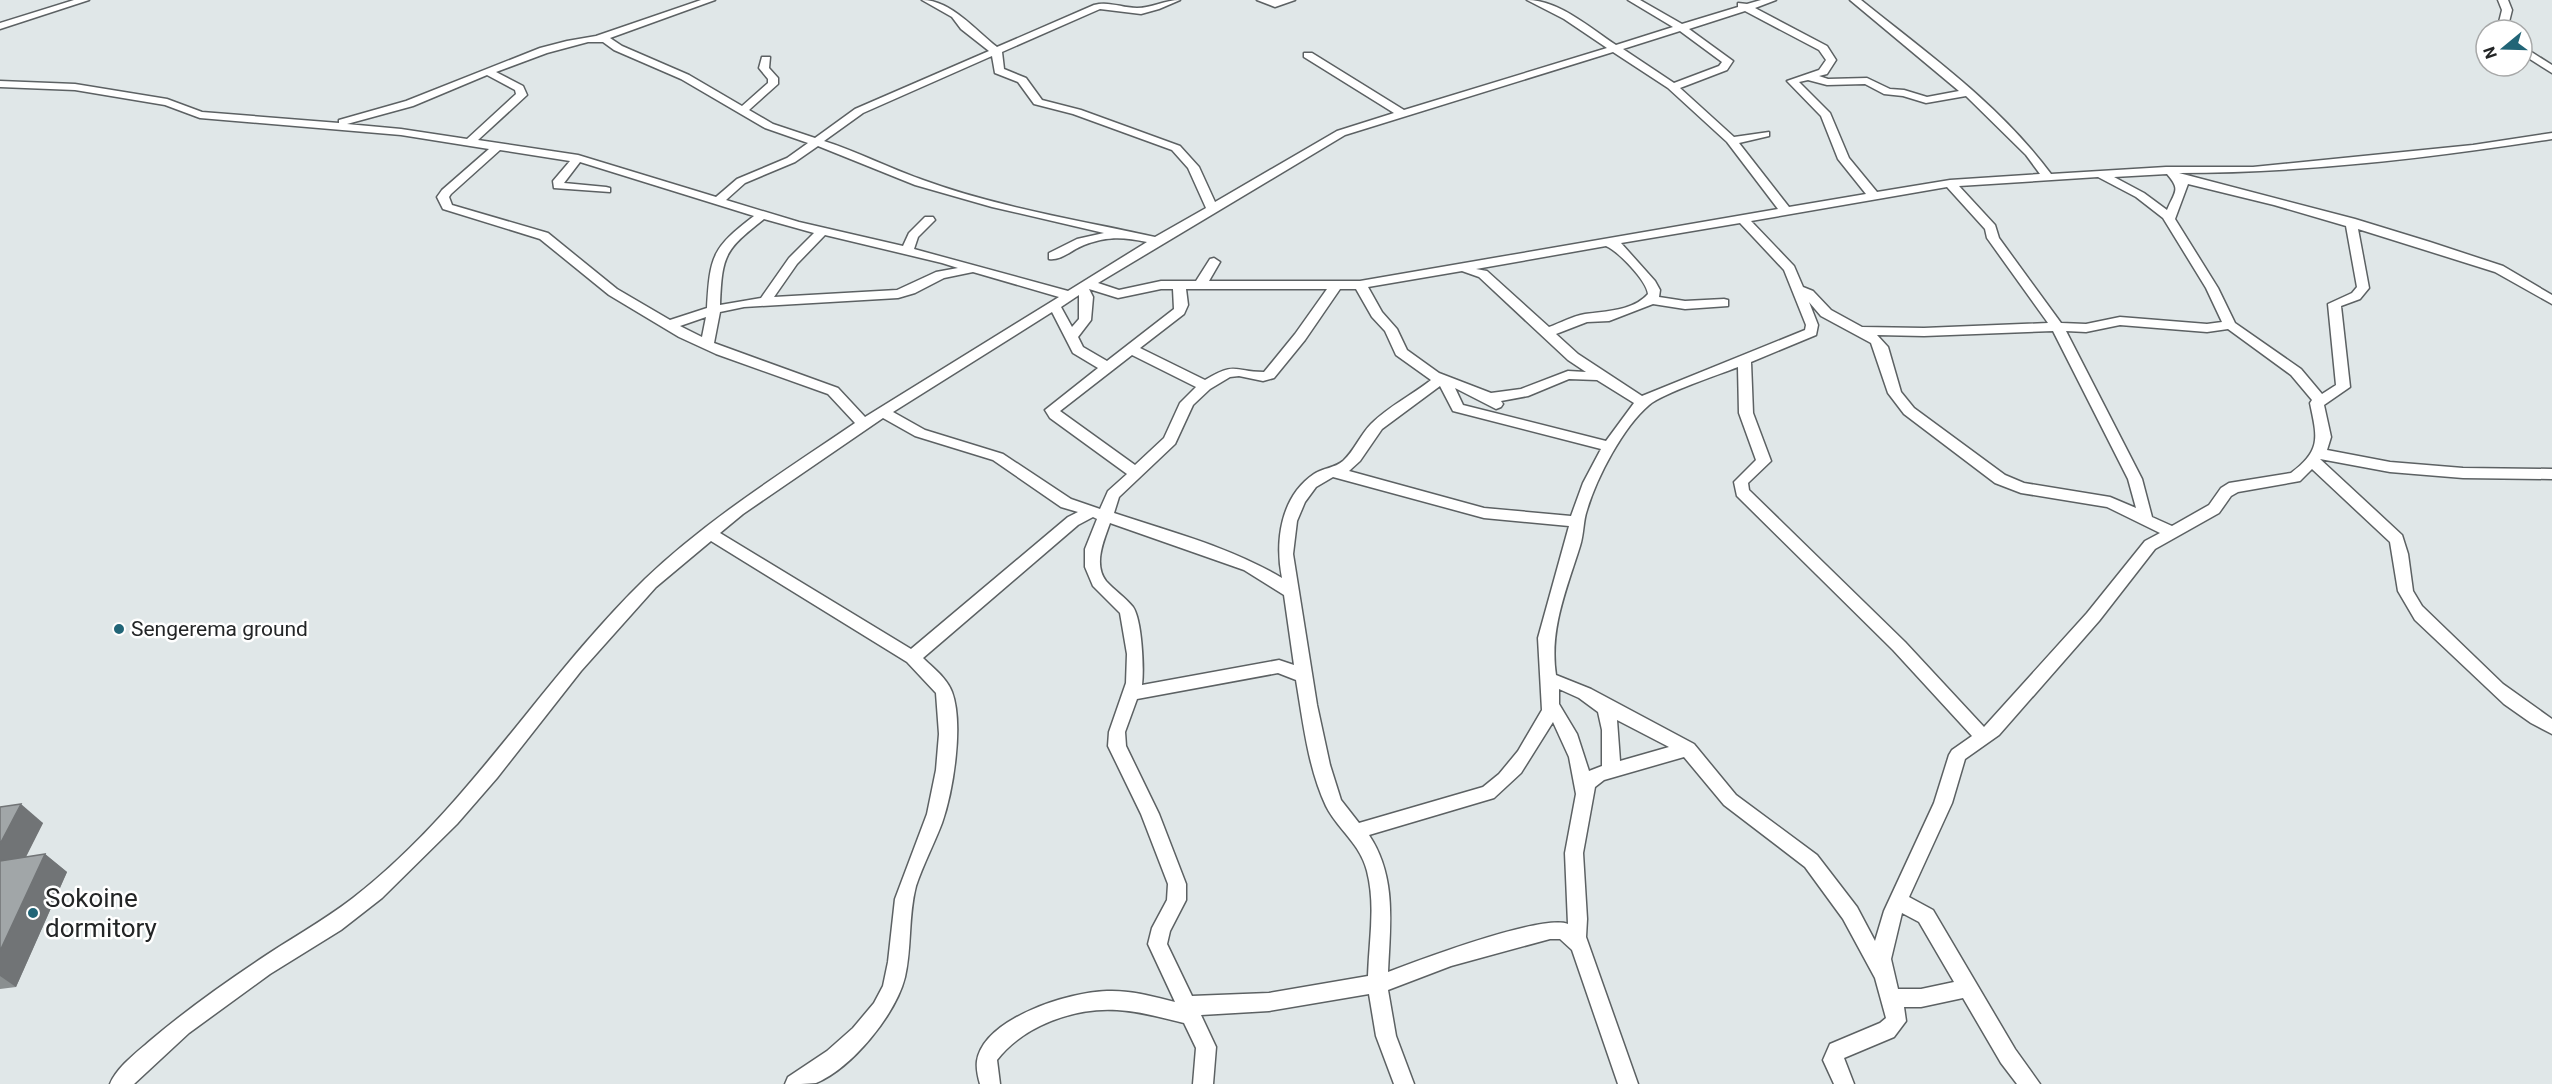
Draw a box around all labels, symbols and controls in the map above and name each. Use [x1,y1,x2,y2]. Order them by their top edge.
north arrow [2474,18,2534,78]
text: N [2479,44,2501,61]
place label: Sengerema ground [131,617,308,641]
marker: Sengerema ground [112,622,126,636]
place label: Sokoine dormitory [45,883,157,943]
marker: Sokoine dormitory [26,906,40,920]

